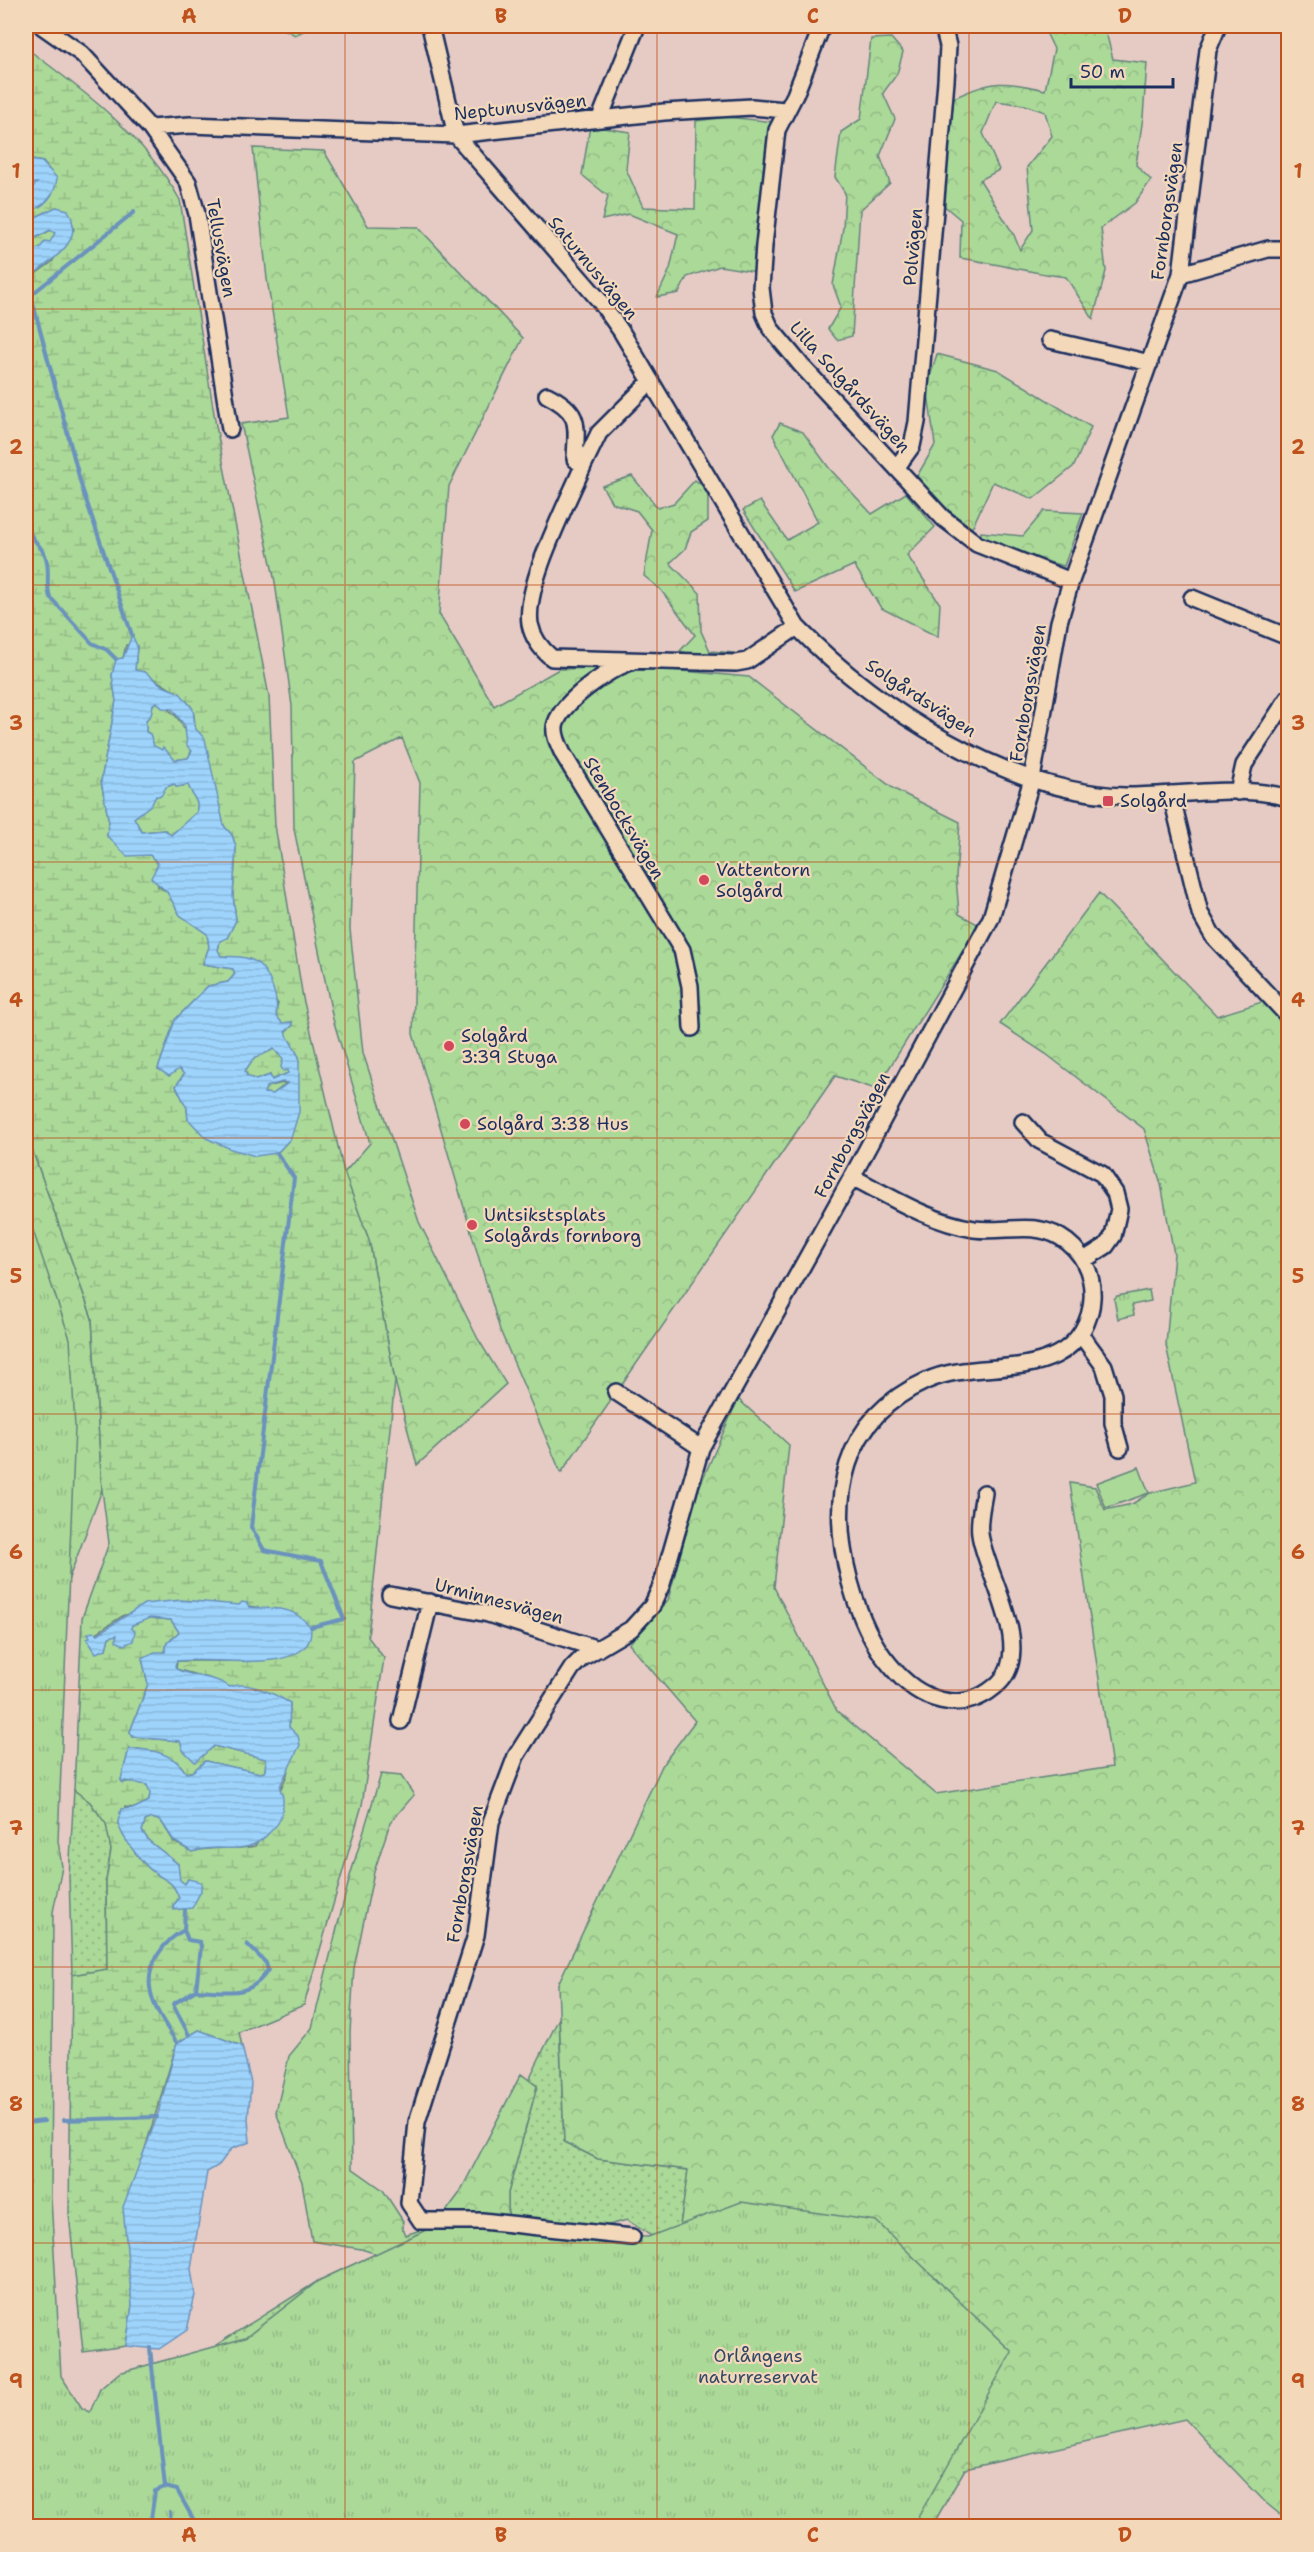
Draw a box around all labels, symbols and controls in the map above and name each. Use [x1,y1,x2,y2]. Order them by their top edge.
text: A [181,3,197,29]
text: B [495,3,507,29]
text: C [807,3,819,29]
text: D [1118,3,1132,29]
scale bar [1071,51,1173,89]
text: 50 m [1080,60,1125,84]
street label: Neptunusvägen [453,88,587,126]
street label: Fornborgsvägen [1145,140,1189,282]
text: 1 [11,158,21,184]
text: 1 [1293,158,1303,184]
street label: Tellusvägen [200,197,242,299]
street label: Polvägen [898,207,928,287]
street label: Saturnusvägen [543,211,643,325]
street label: Lilla Solgårdsvägen [784,316,916,458]
text: 2 [9,434,23,460]
text: 2 [1291,434,1305,460]
street label: Fornborgsvägen [1004,622,1052,764]
street label: Solgårdsvägen [861,653,981,743]
text: 3 [9,710,23,736]
text: 3 [1291,710,1305,736]
street label: Stenbocksvägen [578,752,670,884]
place label: Solgård [1120,789,1187,813]
marker: Solgård [1101,794,1115,808]
place label: Vattentorn Solgård [716,858,810,903]
marker: Vattentorn Solgård [697,873,711,887]
text: 4 [9,987,23,1013]
text: 4 [1291,987,1305,1013]
place label: Solgård 3:39 Stuga [461,1024,557,1069]
marker: Solgård 3:39 Stuga [442,1039,456,1053]
street label: Fornborgsvägen [809,1068,895,1202]
place label: Solgård 3:38 Hus [477,1112,629,1136]
marker: Solgård 3:38 Hus [458,1117,472,1131]
place label: Untsikstsplats Solgårds fornborg [484,1203,641,1248]
marker: Untsikstsplats Solgårds fornborg [465,1218,479,1232]
text: 5 [10,1263,22,1289]
text: 5 [1292,1263,1304,1289]
text: 6 [9,1539,23,1565]
text: 6 [1291,1539,1305,1565]
street label: Urminnesvägen [432,1572,566,1630]
street label: Fornborgsvägen [441,1803,489,1945]
text: 7 [9,1815,23,1841]
text: 7 [1291,1815,1305,1841]
text: 8 [9,2091,23,2117]
text: 8 [1291,2091,1305,2117]
park label: Orlångens naturreservat [698,2344,818,2389]
text: 9 [9,2368,23,2394]
text: 9 [1291,2368,1305,2394]
text: A [181,2522,197,2548]
text: B [495,2522,507,2548]
text: C [807,2522,819,2548]
text: D [1118,2522,1132,2548]

